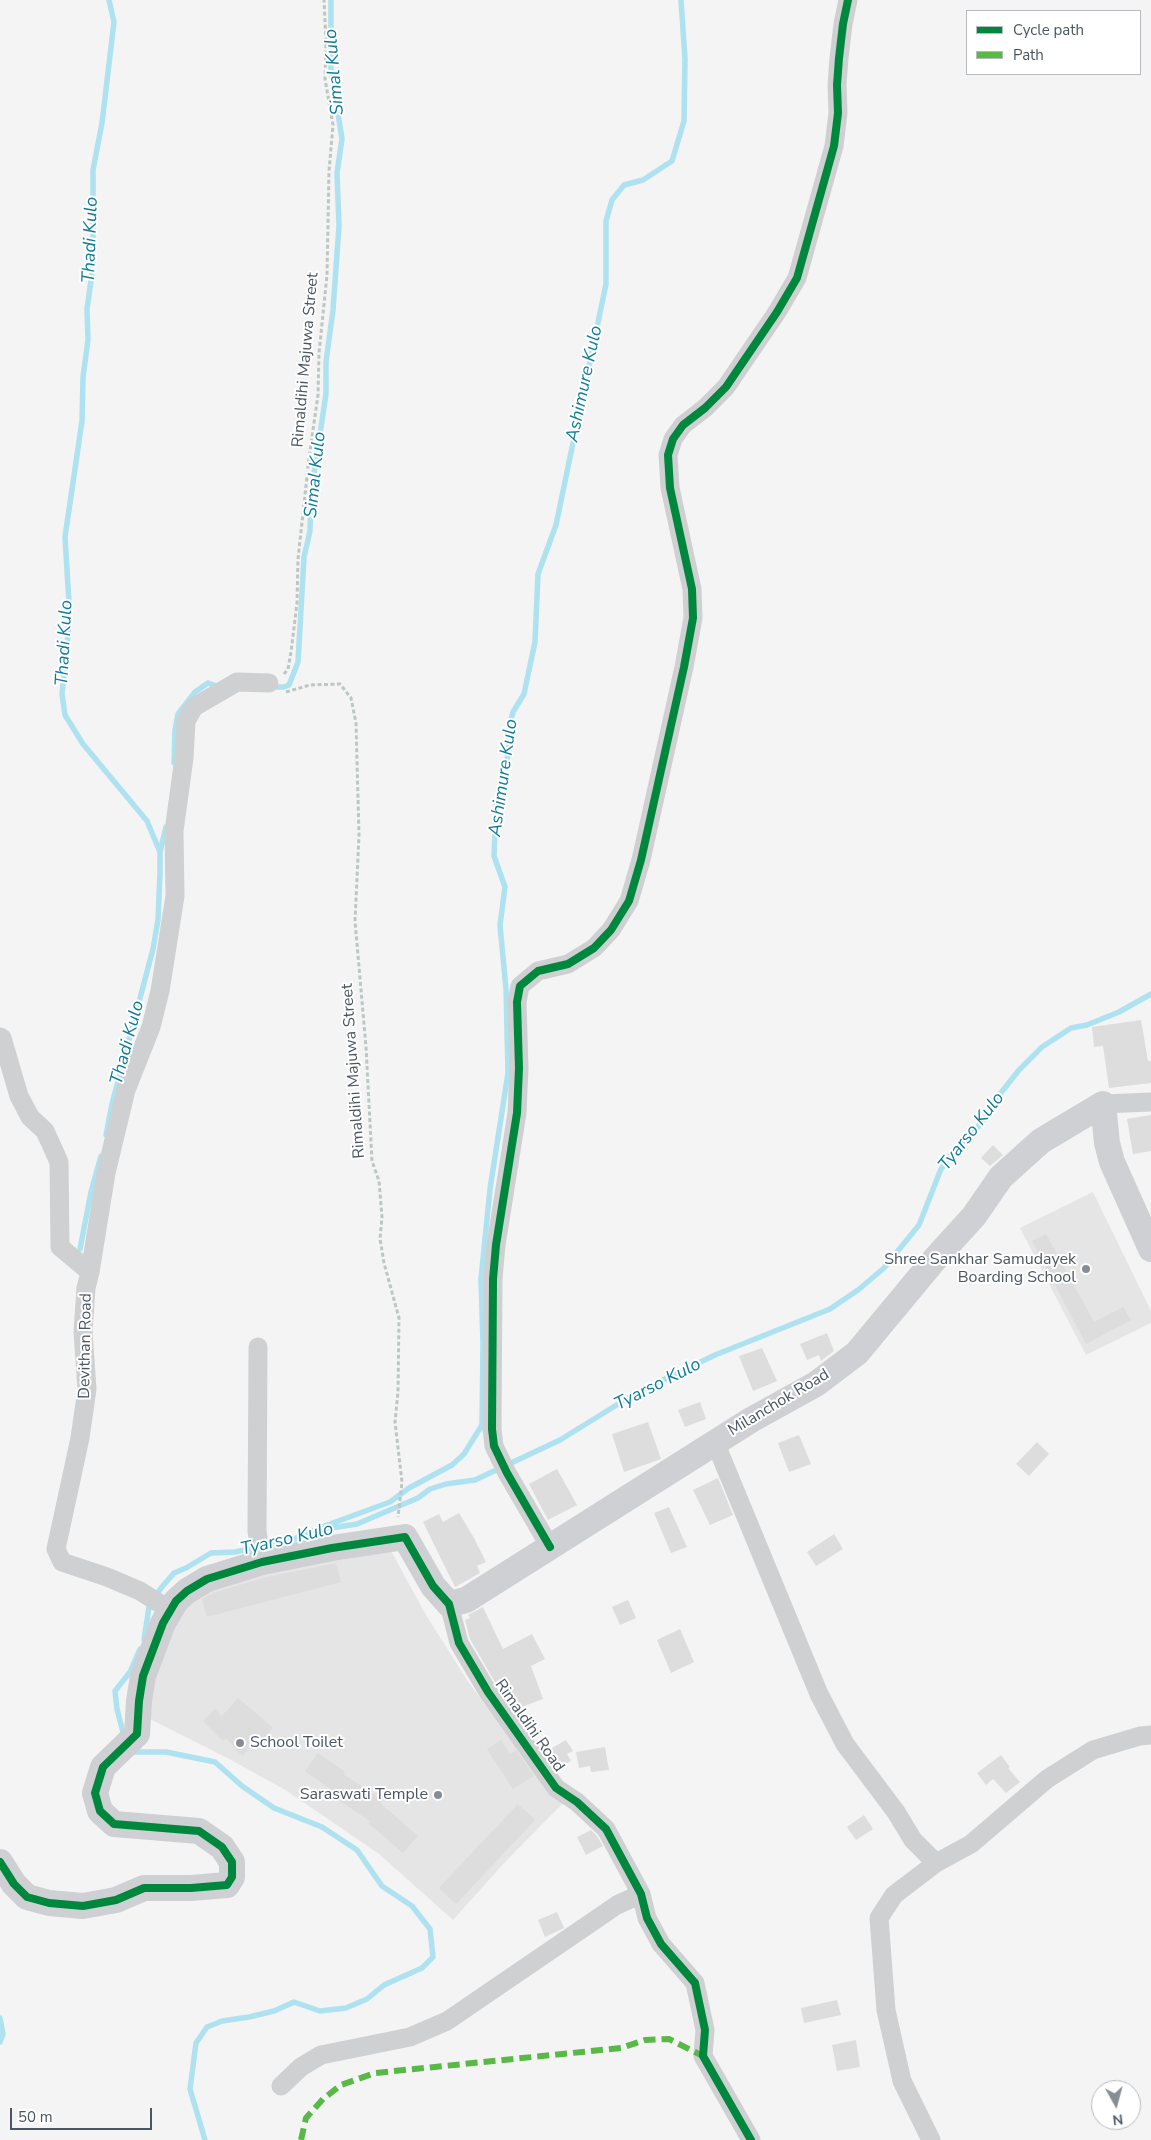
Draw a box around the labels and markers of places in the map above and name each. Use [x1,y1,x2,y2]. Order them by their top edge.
place label: Shree Sankhar Samudayek Boarding School [884,1250,1076,1288]
marker: Shree Sankhar Samudayek Boarding School [1080,1263,1092,1275]
place label: School Toilet [250,1733,343,1753]
marker: School Toilet [234,1737,246,1749]
place label: Saraswati Temple [300,1785,428,1805]
marker: Saraswati Temple [432,1789,444,1801]

